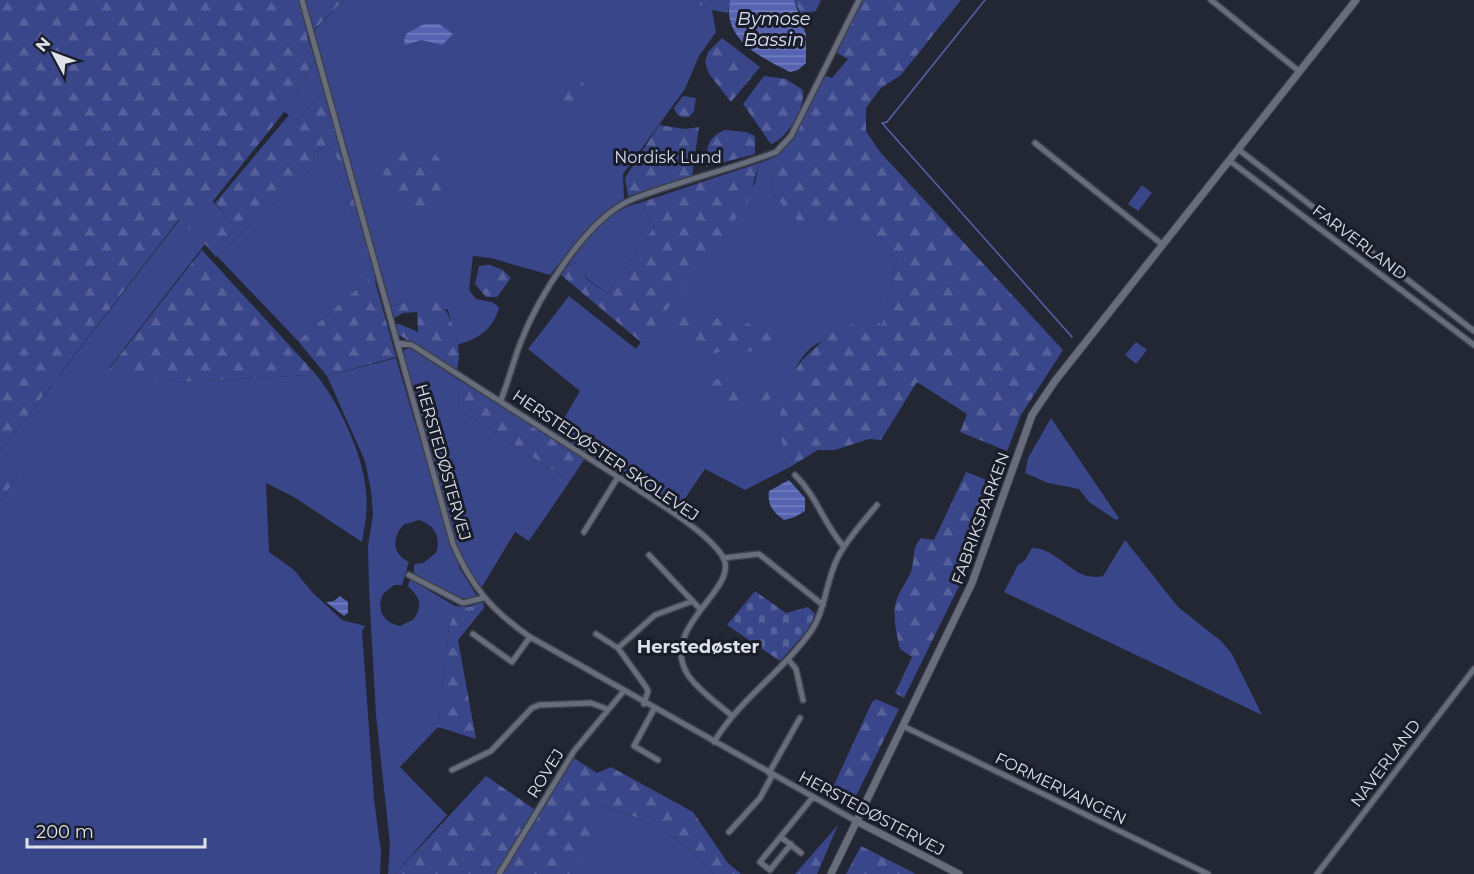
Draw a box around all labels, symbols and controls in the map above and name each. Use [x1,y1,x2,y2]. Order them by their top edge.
water label: Bymose Bassin [737,8,811,51]
north arrow [24,24,84,84]
text: N [32,33,54,56]
park label: Nordisk Lund [614,148,722,167]
street label: FARVERLAND [1309,201,1411,284]
street label: HERSTEDØSTERVEJ [412,382,475,543]
street label: HERSTEDØSTER SKOLEVEJ [509,386,702,525]
street label: FABRIKSPARKEN [948,449,1013,587]
district label: Herstedøster [637,636,760,658]
street label: NAVERLAND [1346,716,1424,811]
street label: ROVEJ [523,745,568,801]
street label: FORMERVANGEN [992,748,1130,828]
street label: HERSTEDØSTERVEJ [796,767,948,860]
scale bar [27,811,206,849]
text: 200 m [36,821,94,843]

